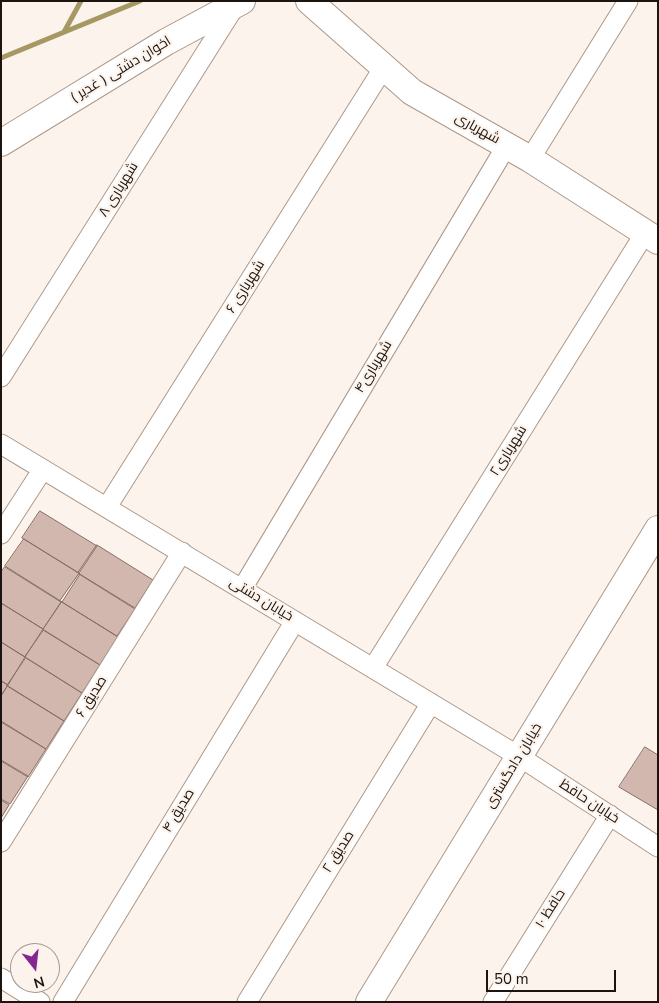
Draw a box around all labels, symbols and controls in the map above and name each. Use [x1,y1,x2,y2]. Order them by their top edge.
street label: اخوان دشتی ( غدیر ) [68,33,174,107]
street label: شهریاری [451,110,503,148]
street label: شهریاری ۸ [96,159,142,221]
street label: شهریاری ۶ [223,257,269,317]
street label: شهریاری۴ [352,338,396,396]
street label: شهریاری۲ [487,423,531,479]
street label: خیابان دشتی [226,574,296,626]
street label: صدیق ۶ [73,673,111,721]
street label: خیابان دادگستری [482,720,546,812]
street label: خیابان حافظ [556,776,622,828]
street label: صدیق ۴ [159,786,199,836]
street label: صدیق ۲ [320,828,358,876]
street label: حافظ ۱۰ [532,886,570,932]
north arrow [10,943,60,993]
scale bar [489,960,619,992]
text: 50 m [494,969,529,989]
text: N [31,971,47,993]

